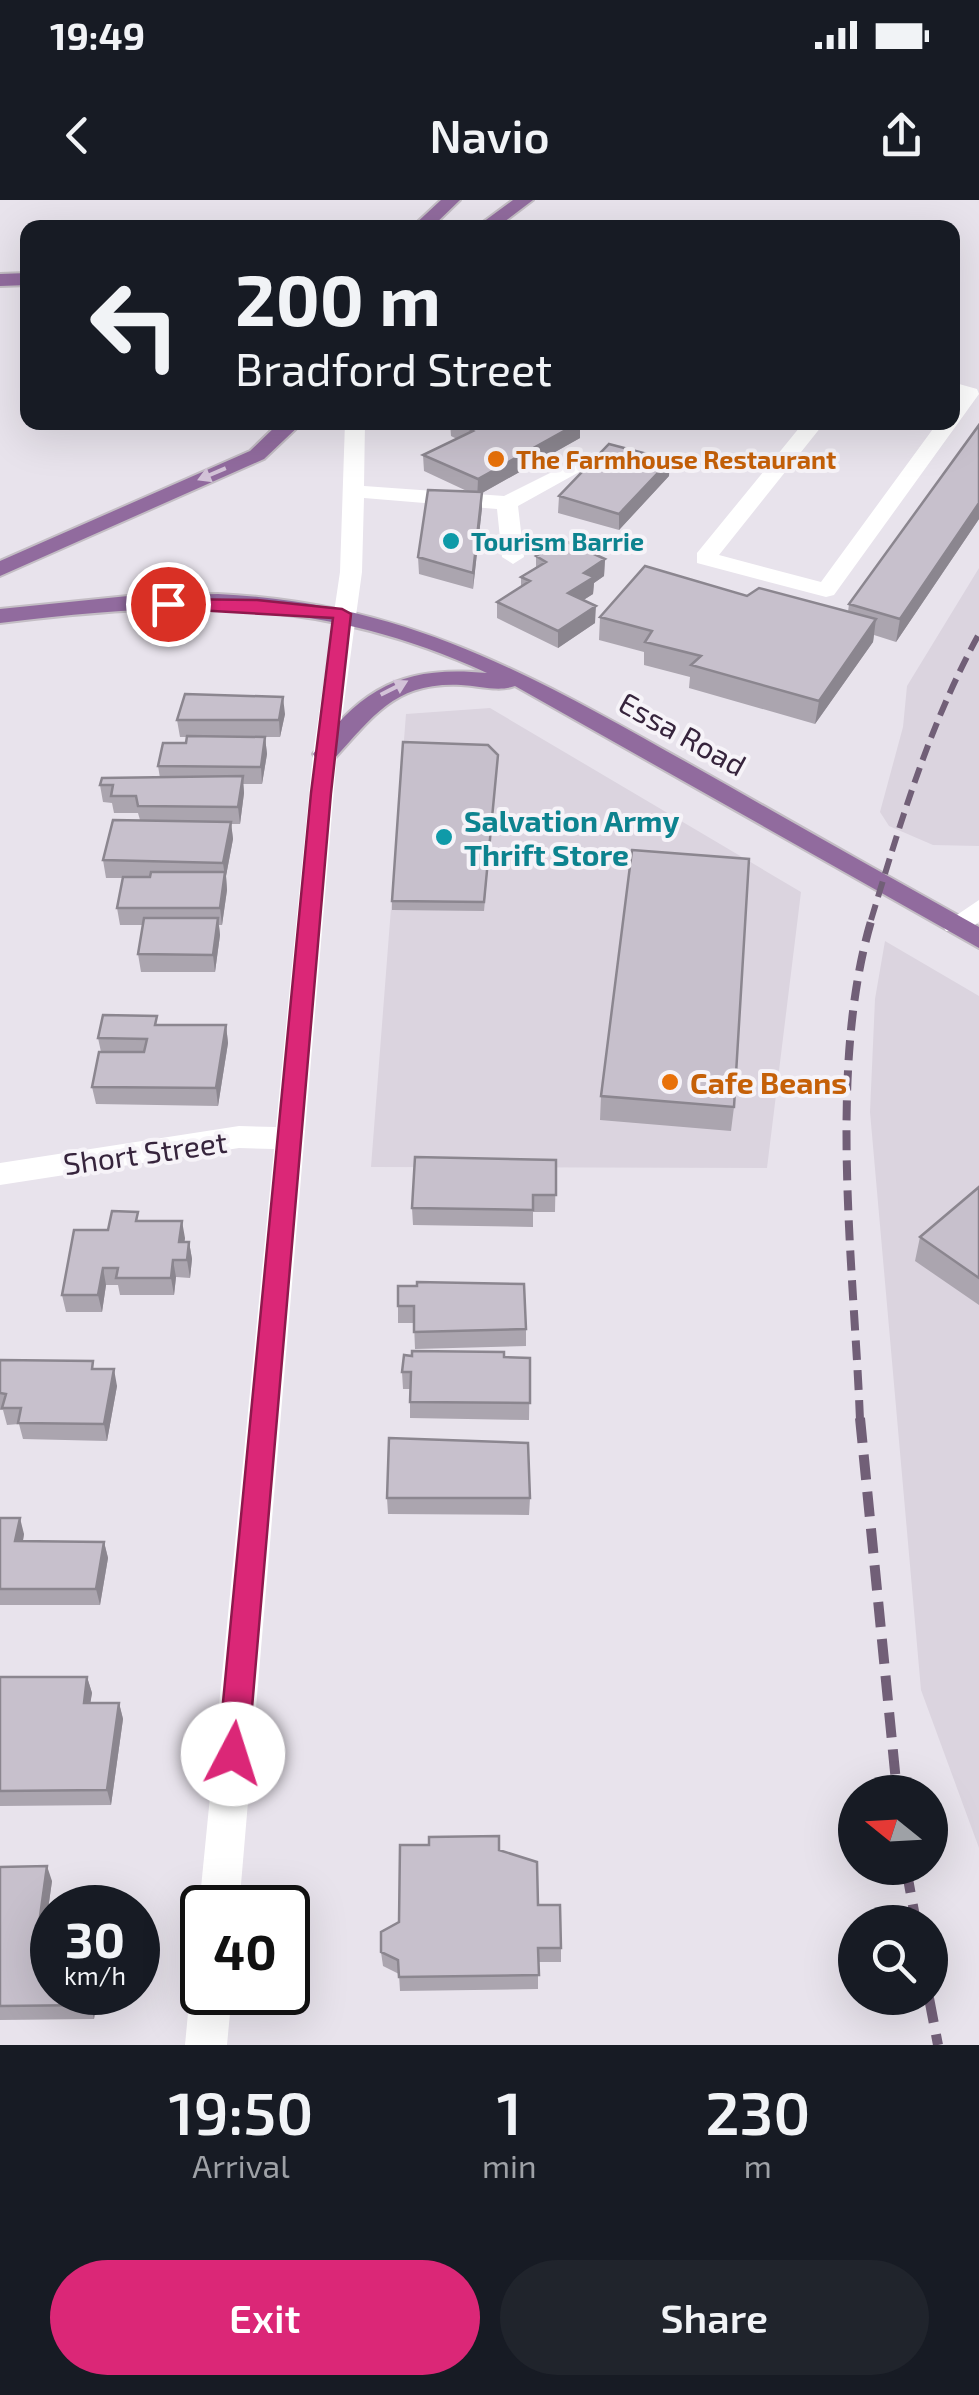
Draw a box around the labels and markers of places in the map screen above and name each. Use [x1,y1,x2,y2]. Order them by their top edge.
place label: The Farmhouse Restaurant [516,444,836,474]
marker: The Farmhouse Restaurant [485,448,507,470]
place label: Tourism Barrie [471,526,644,556]
marker: Tourism Barrie [440,530,462,552]
pin [126,562,211,647]
place label: Salvation Army Thrift Store [464,802,680,872]
marker: Salvation Army Thrift Store [433,826,455,848]
place label: Cafe Beans [690,1064,847,1100]
marker: Cafe Beans [659,1071,681,1093]

